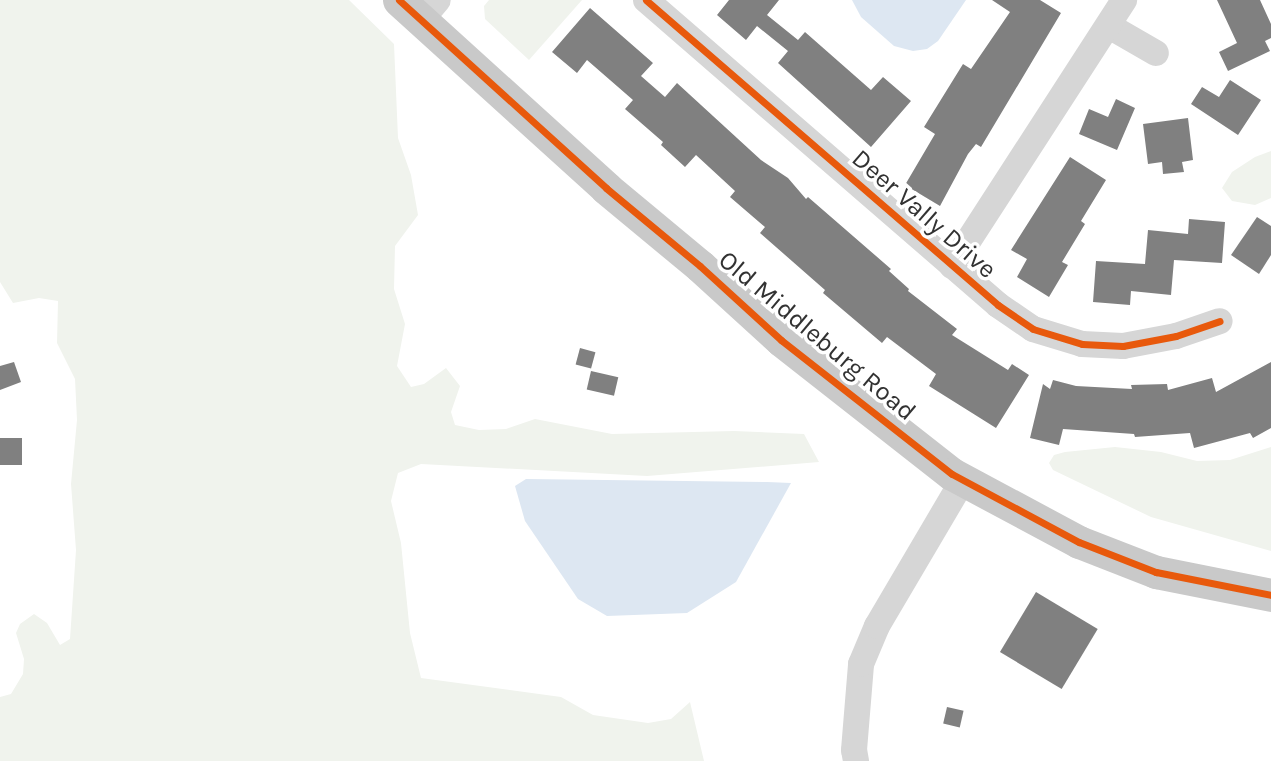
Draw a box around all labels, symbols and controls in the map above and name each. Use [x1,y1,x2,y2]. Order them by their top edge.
street label: Deer Vally Drive [845,143,1003,285]
street label: Old Middleburg Road [712,244,922,428]

